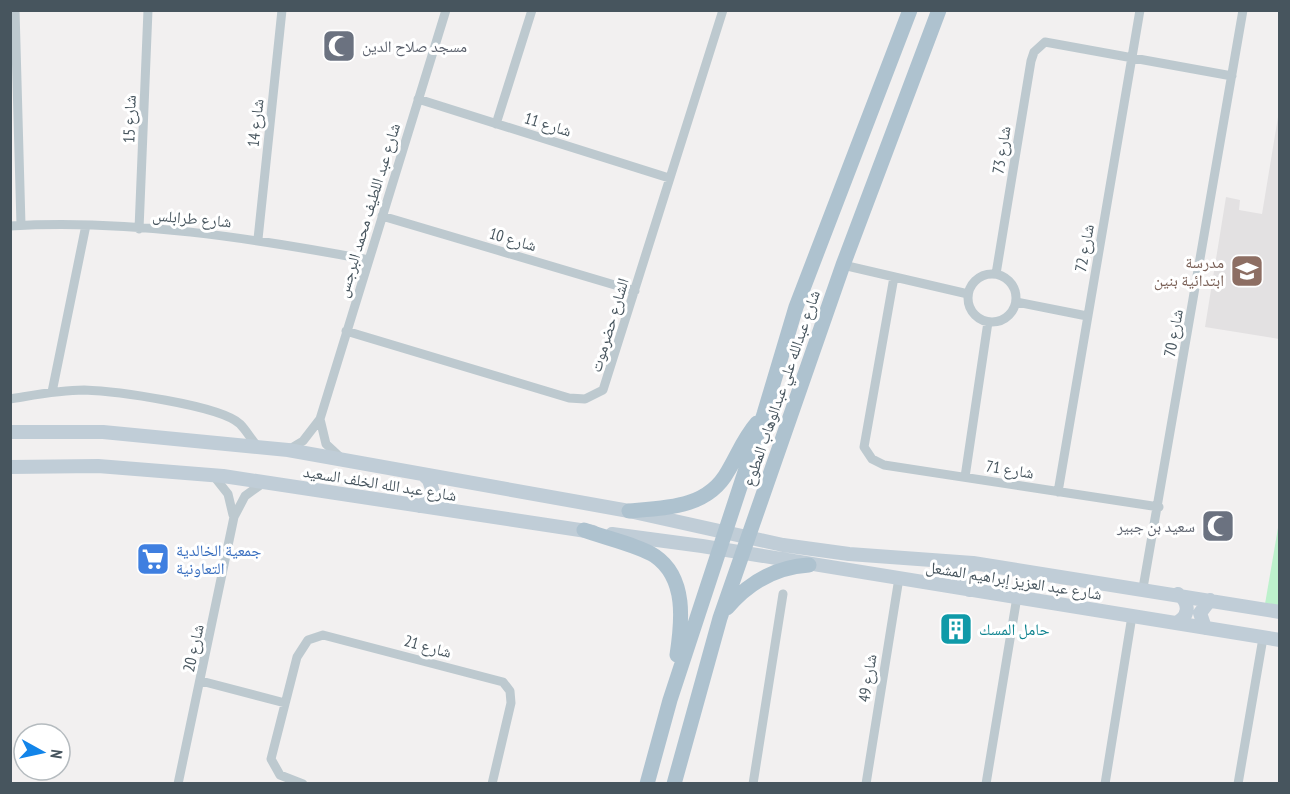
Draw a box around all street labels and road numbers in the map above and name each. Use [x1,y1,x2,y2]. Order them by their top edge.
street label: شارع 15 [118,95,141,143]
street label: شارع 14 [243,98,268,148]
street label: شارع 11 [522,107,574,142]
street label: شارع عبد اللطيف محمد البرجس [332,120,405,300]
street label: شارع 73 [987,125,1016,176]
street label: شارع طرابلس [152,205,232,232]
street label: شارع 10 [487,223,539,256]
street label: شارع 72 [1070,223,1099,274]
street label: الشارع حضرموت [585,276,634,375]
street label: شارع عبدالله علي عبدالوهاب المطوع [738,287,827,490]
street label: شارع 70 [1159,308,1188,359]
street label: شارع 71 [984,455,1035,484]
street label: شارع عبد الله الخلف السعيد [302,461,458,506]
street label: شارع عبد العزيز إبراهيم المشعل [924,556,1103,605]
street label: شارع 20 [178,622,209,674]
street label: شارع 21 [402,630,454,663]
street label: شارع 49 [853,653,882,704]

